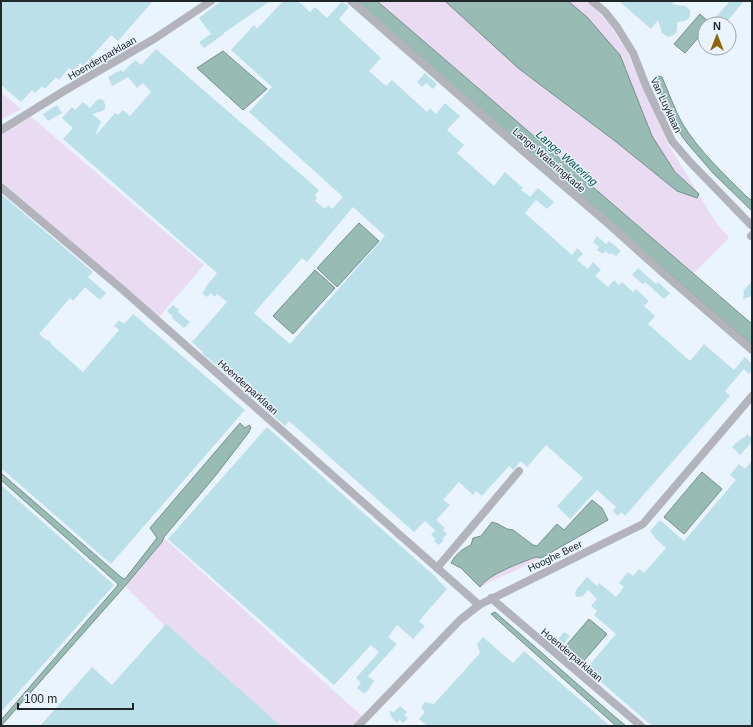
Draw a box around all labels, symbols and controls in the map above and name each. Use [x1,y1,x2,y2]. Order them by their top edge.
north arrow [697,16,737,56]
text: N [713,20,721,32]
street label: Hoenderparklaan [66,34,138,82]
street label: Van Luyklaan [648,76,684,134]
street label: Lange Wateringkade [511,126,588,195]
water label: Lange Watering [534,128,601,189]
street label: Hoenderparklaan [216,357,280,417]
street label: Hooghe Beer [526,538,584,574]
street label: Hoenderparklaan [539,626,605,684]
scale bar [18,685,133,711]
text: 100 m [24,692,57,706]

